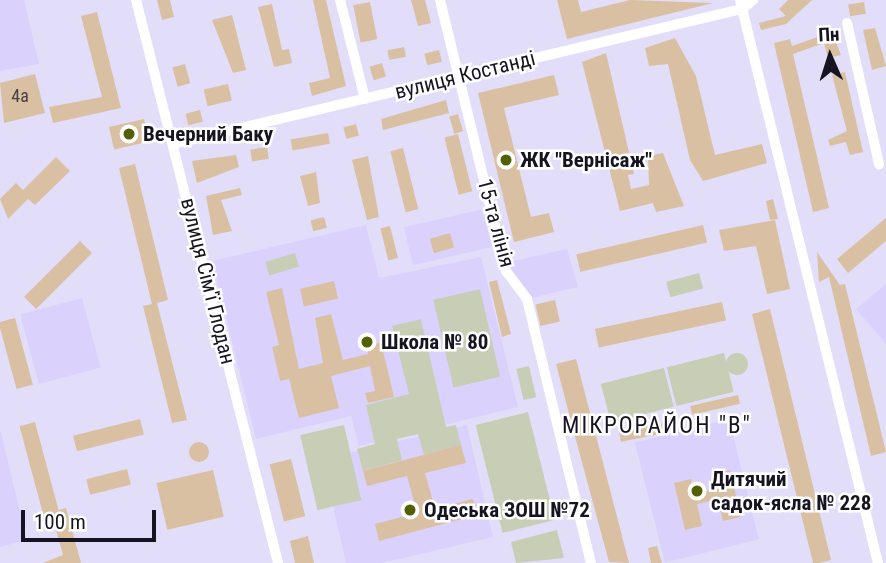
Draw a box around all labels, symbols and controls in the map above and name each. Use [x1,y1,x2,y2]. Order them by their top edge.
north arrow [795,21,865,91]
text: Пн [818,22,840,47]
street label: вулиця Костанді [392,45,538,105]
house number: 4а [11,85,29,107]
place label: Вечерний Баку [143,121,273,147]
marker: Вечерний Баку [121,126,137,142]
place label: ЖК "Вернісаж" [520,147,652,173]
marker: ЖК "Вернісаж" [498,152,514,168]
street label: 15-та лінія [472,176,520,270]
street label: вулиця Сім'ї Глодан [175,195,241,367]
place label: Школа № 80 [381,329,488,355]
marker: Школа № 80 [359,334,375,350]
district label: МІКРОРАЙОН "В" [564,412,750,440]
place label: Дитячий садок-ясла № 228 [711,466,871,516]
marker: Дитячий садок-ясла № 228 [689,483,705,499]
scale bar [24,496,159,540]
place label: Одеська ЗОШ №72 [424,497,590,523]
marker: Одеська ЗОШ №72 [402,502,418,518]
text: 100 m [34,510,86,534]

